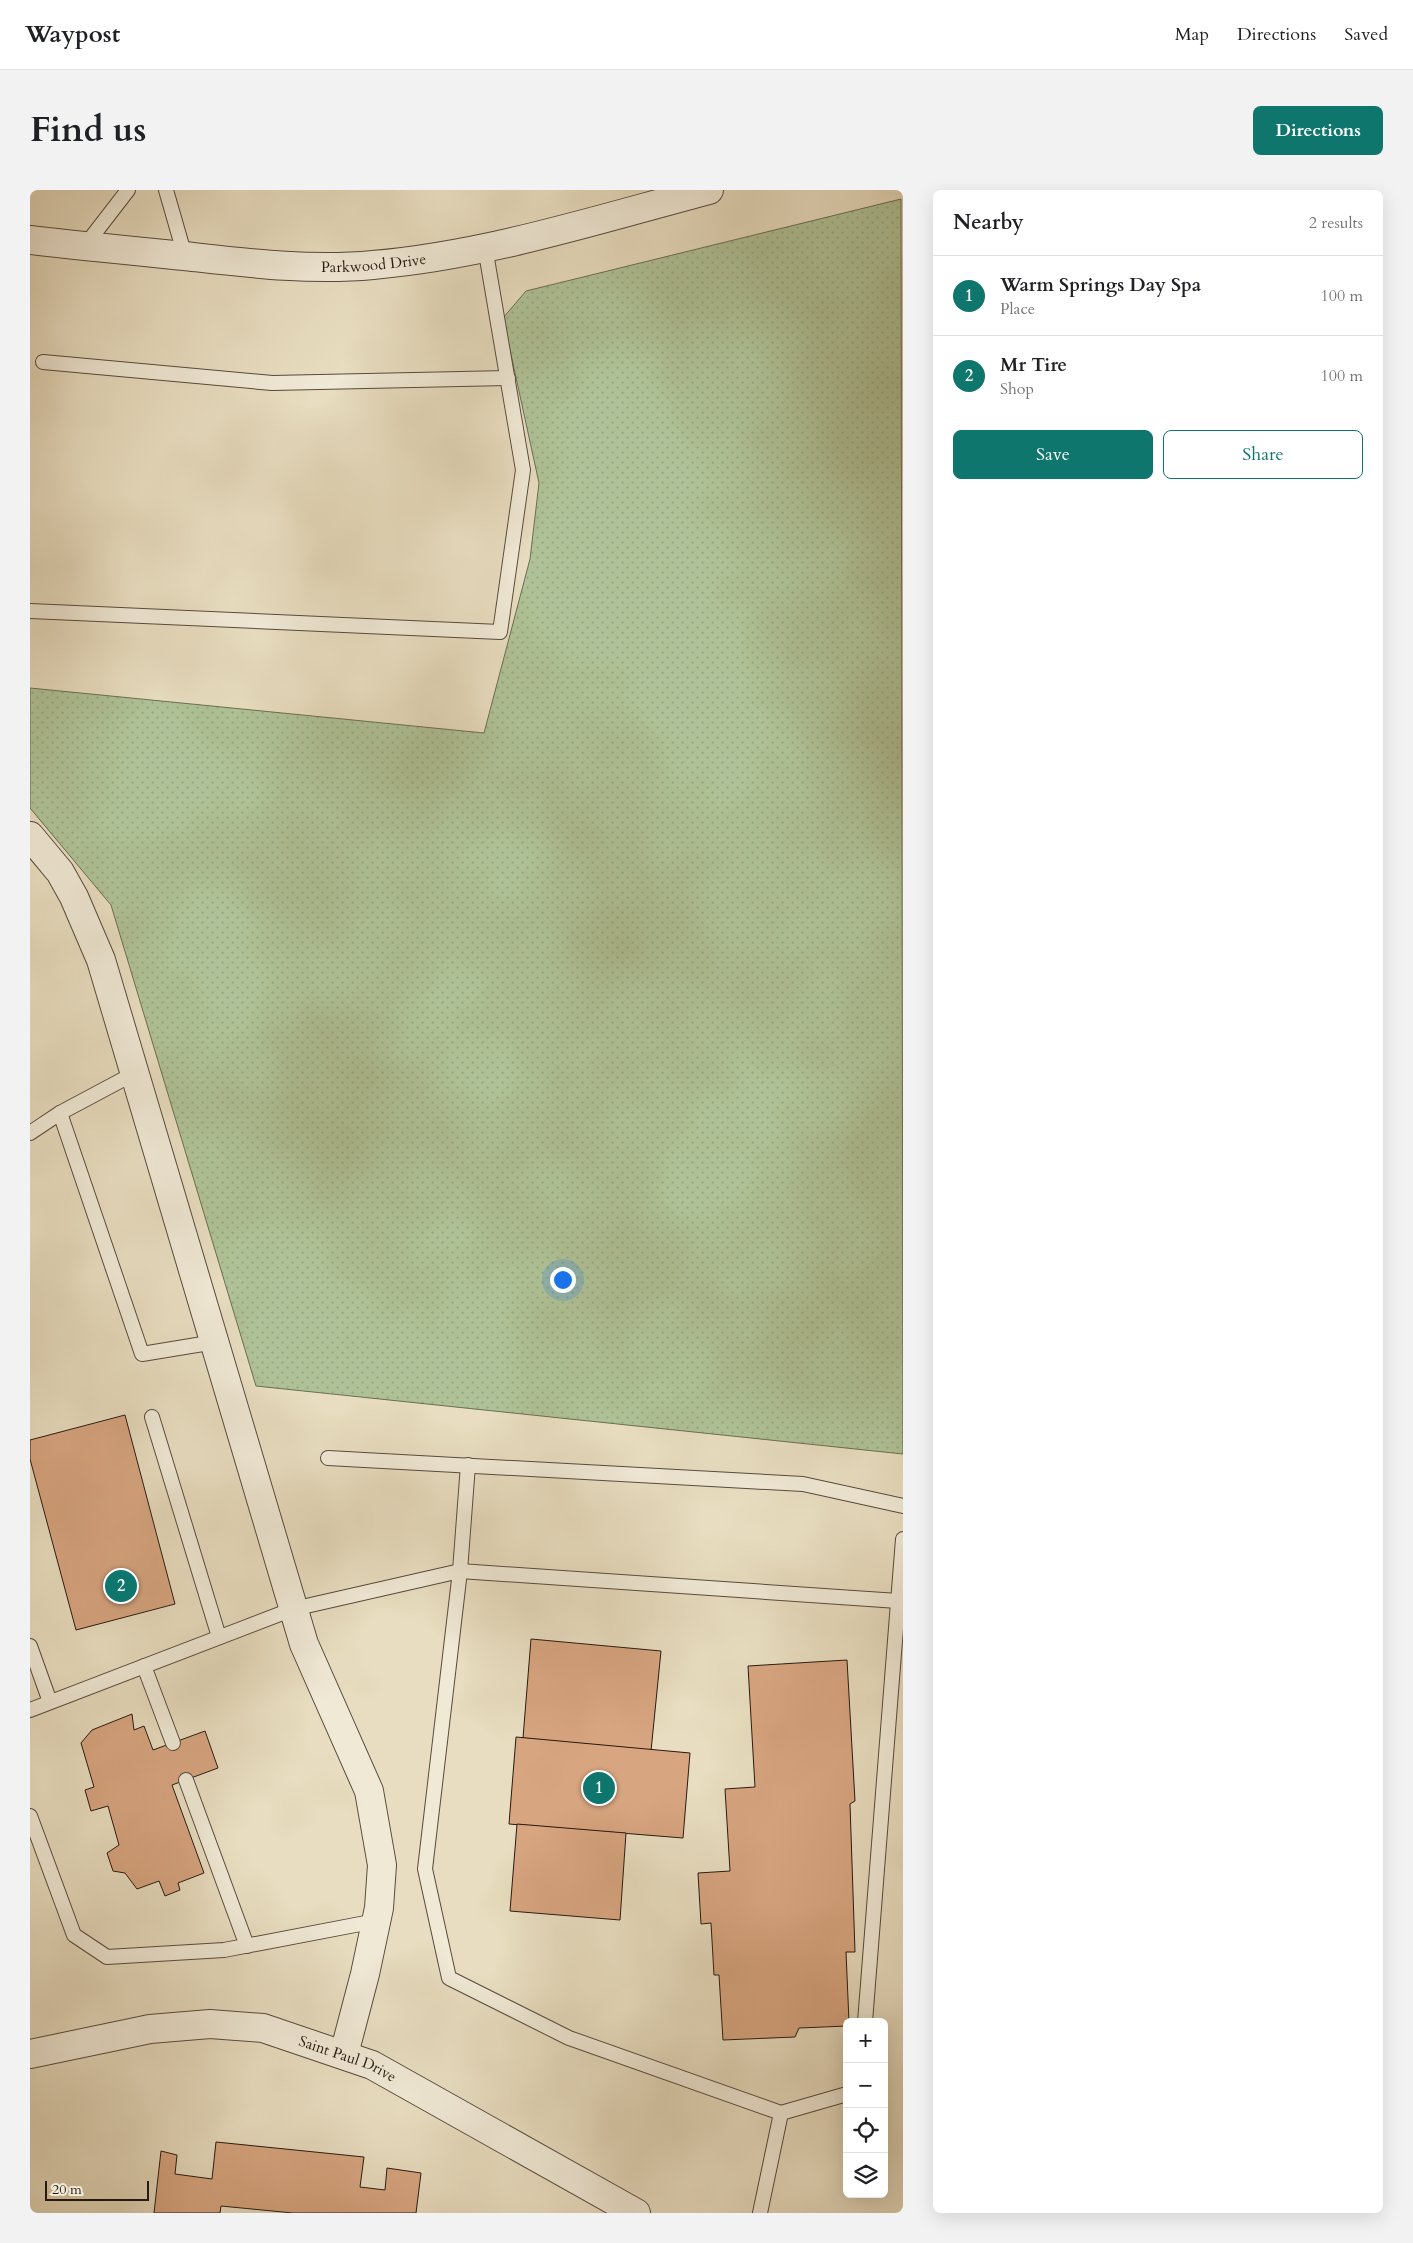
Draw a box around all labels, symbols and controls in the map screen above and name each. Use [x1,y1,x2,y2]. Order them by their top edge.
text: Waypost [25,18,120,51]
text: Map [1175,22,1209,47]
text: Directions [1237,22,1316,47]
text: Saved [1344,22,1388,47]
text: Find us [30,106,146,154]
button: Directions [1253,106,1383,155]
text: Nearby [953,208,1024,237]
text: 2 results [1309,212,1363,234]
street label: Parkwood Drive [321,249,428,277]
text: Warm Springs Day Spa [1000,272,1201,298]
text: 1 [965,285,973,307]
text: 100 m [1321,285,1363,307]
text: Place [1000,298,1035,320]
text: Mr Tire [1000,352,1067,378]
text: 2 [965,365,973,387]
text: 100 m [1321,365,1363,387]
text: Shop [1000,378,1034,400]
button: Save [953,430,1153,479]
button: Share [1163,430,1363,479]
your location [550,1267,576,1293]
pin: 2 [105,1567,137,1605]
pin: 1 [583,1769,615,1807]
map controls [843,2018,888,2198]
button: + [843,2018,888,2063]
street label: Saint Paul Drive [296,2031,400,2087]
button: − [843,2063,888,2108]
button: locate [843,2108,888,2153]
button: layers [843,2153,888,2198]
scale bar [45,2178,149,2201]
text: 20 m [52,2180,82,2199]

